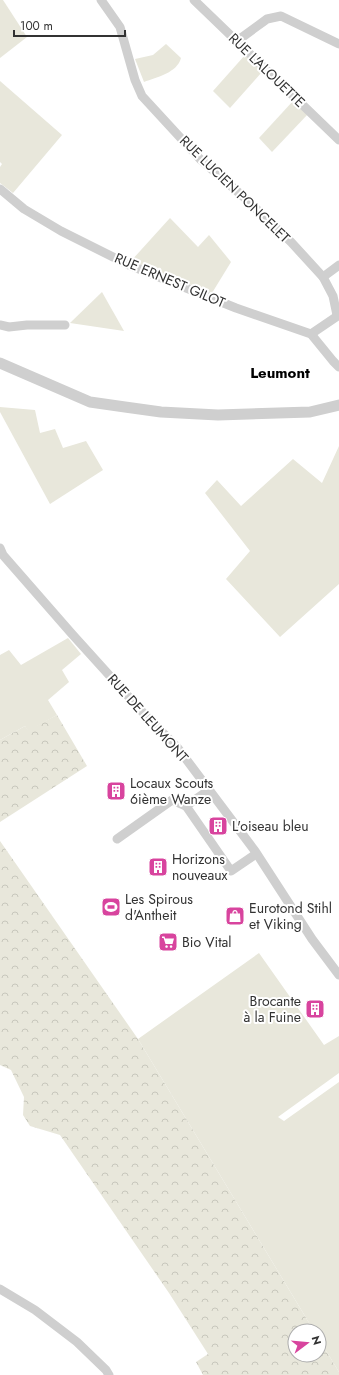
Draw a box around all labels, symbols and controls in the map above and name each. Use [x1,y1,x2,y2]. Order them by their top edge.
scale bar [14,12,125,38]
text: 100 m [20,17,53,35]
street label: RUE L'ALOUETTE [224,28,310,112]
street label: RUE LUCIEN PONCELET [175,131,295,247]
street label: RUE ERNEST GILOT [112,248,229,313]
district label: Leumont [250,362,310,384]
street label: RUE DE LEUMONT [103,670,193,767]
place label: Locaux Scouts 6ième Wanze [130,773,214,809]
building icon: Locaux Scouts 6ième Wanze [105,780,127,802]
building icon: L'oiseau bleu [207,815,229,837]
place label: L'oiseau bleu [232,816,309,836]
place label: Horizons nouveaux [172,849,228,885]
building icon: Horizons nouveaux [147,856,169,878]
place label: Les Spirous d'Antheit [125,889,193,925]
sports icon: Les Spirous d'Antheit [100,896,122,918]
place label: Eurotond Stihl et Viking [249,898,332,934]
shop icon: Eurotond Stihl et Viking [224,905,246,927]
supermarket icon: Bio Vital [157,931,179,953]
place label: Bio Vital [182,932,232,952]
place label: Brocante à la Fuine [244,991,301,1027]
building icon: Brocante à la Fuine [304,998,326,1020]
north arrow [287,1323,327,1363]
text: N [308,1334,326,1347]

